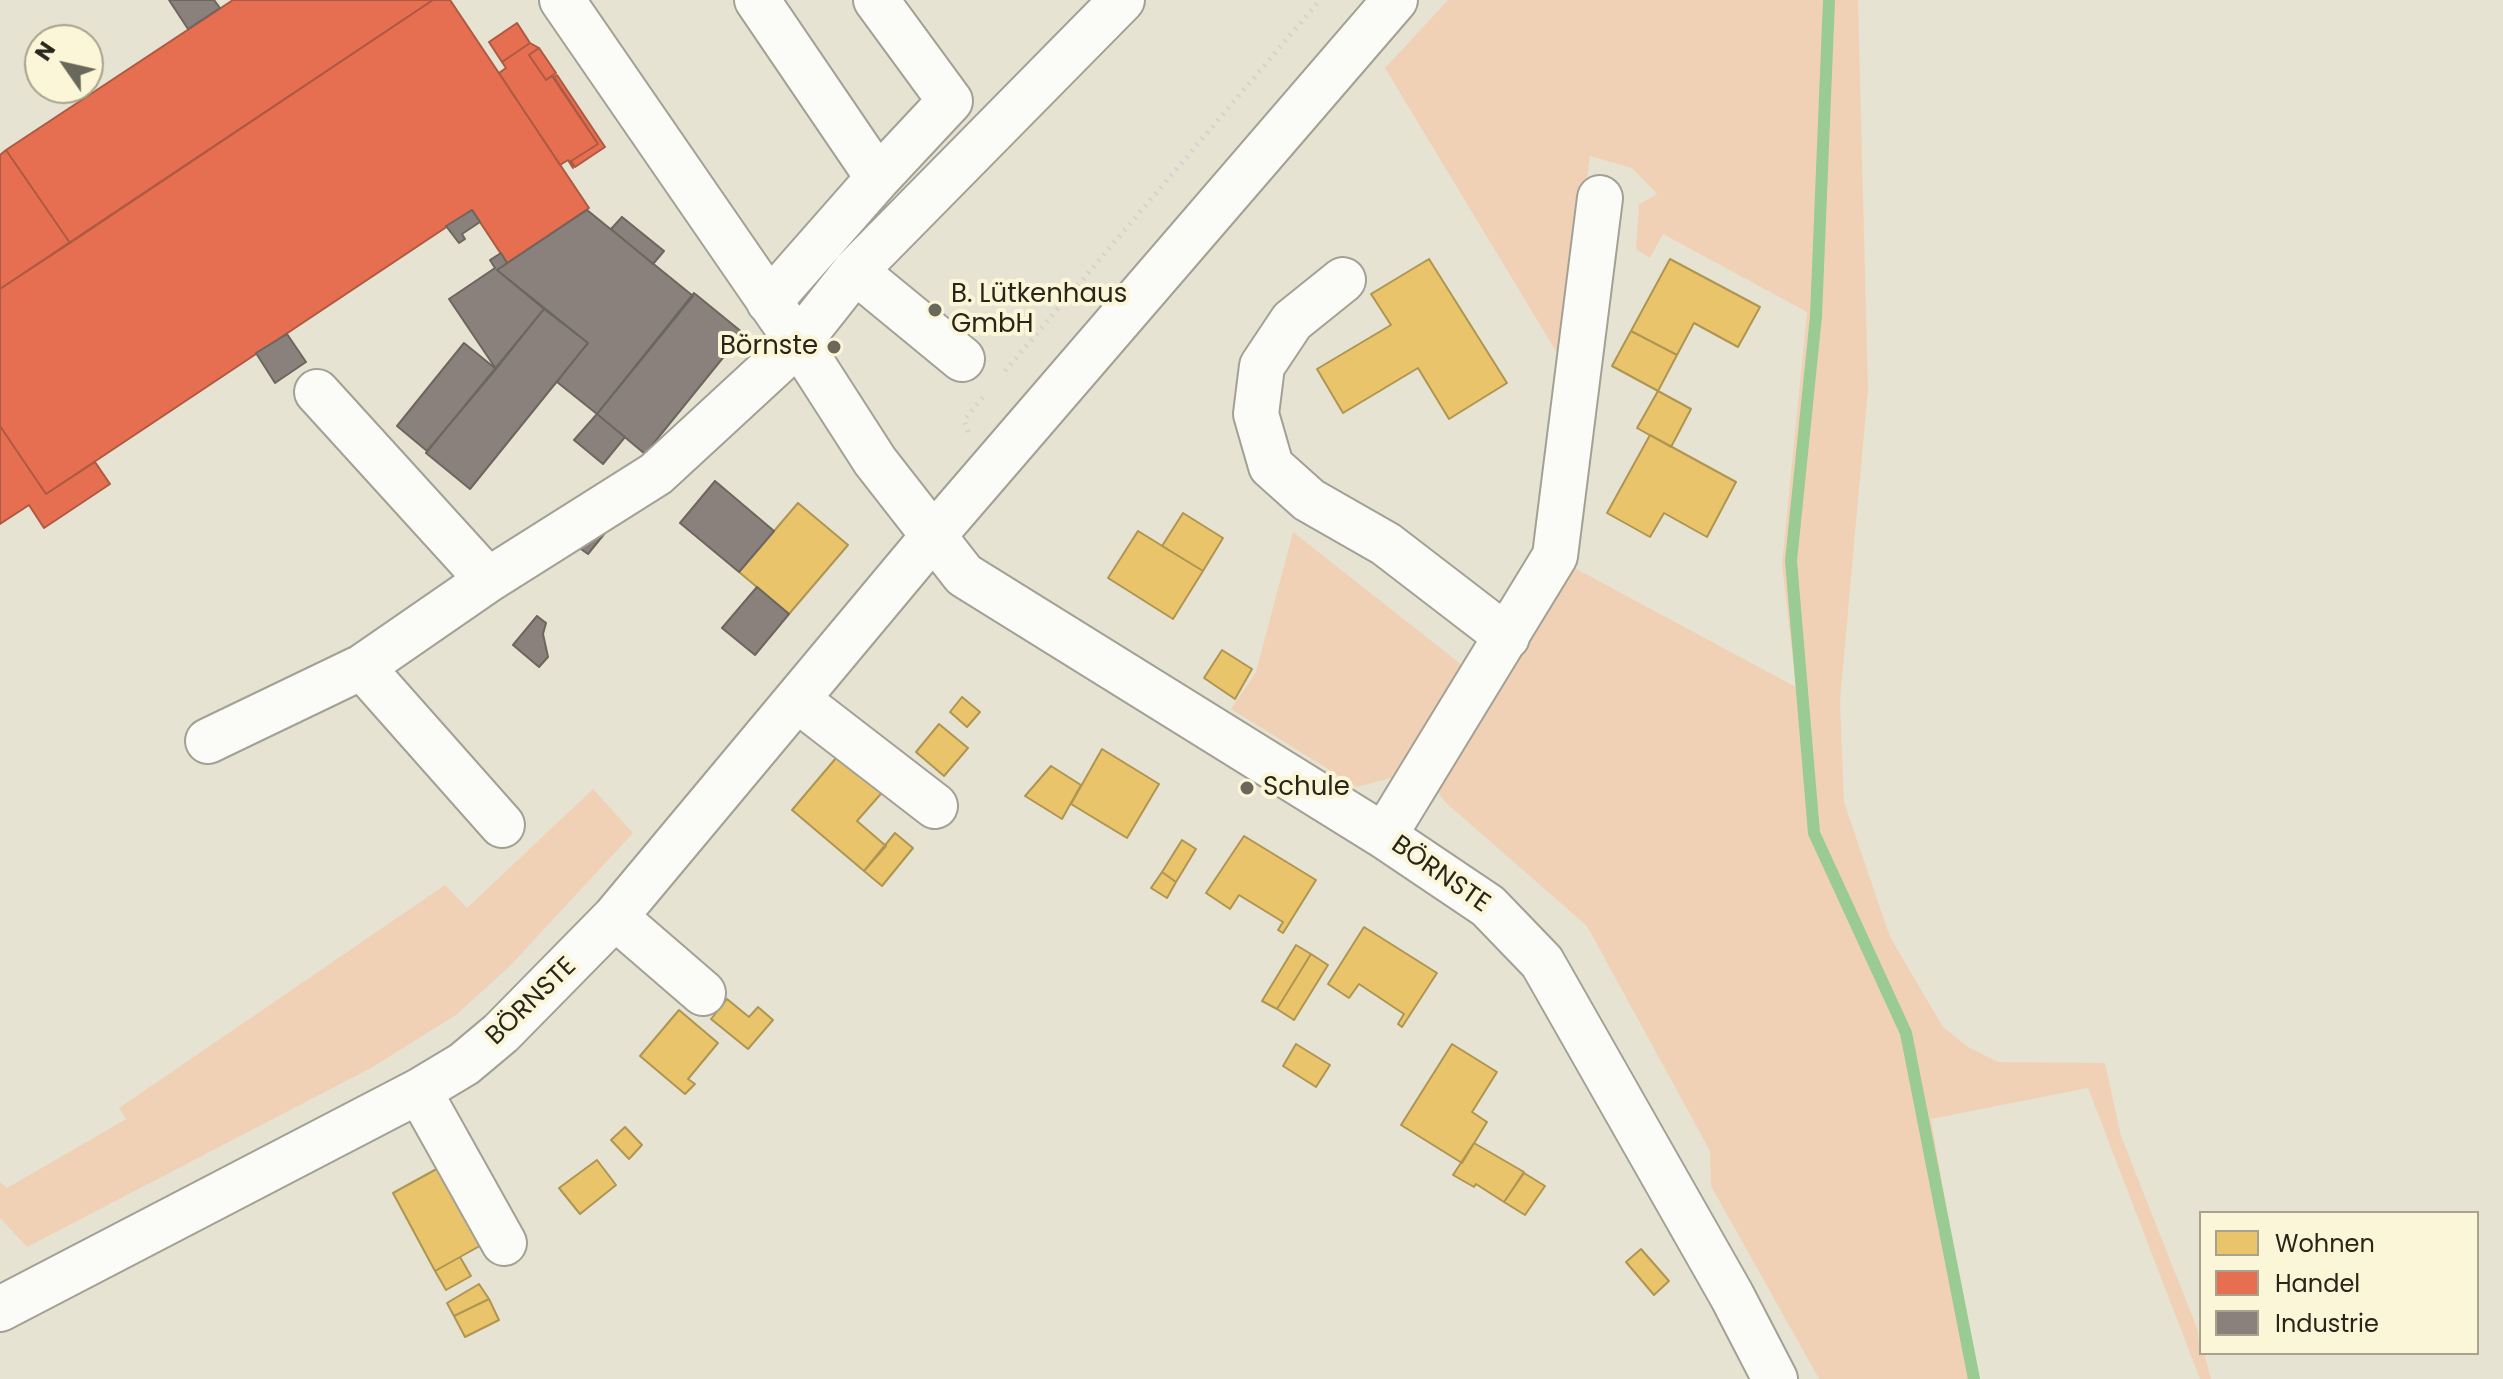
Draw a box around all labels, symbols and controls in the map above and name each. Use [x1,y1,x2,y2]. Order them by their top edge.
north arrow [24,24,104,104]
text: N [28,36,63,67]
place label: B. Lütkenhaus GmbH [951,279,1127,340]
marker: B. Lütkenhaus GmbH [926,301,944,319]
place label: Börnste [720,331,818,363]
marker: Börnste [825,338,843,356]
place label: Schule [1263,772,1350,804]
marker: Schule [1238,779,1256,797]
street label: BÖRNSTE [1385,830,1495,920]
street label: BÖRNSTE [480,951,584,1053]
legend [2199,1211,2479,1355]
text: Wohnen [2275,1227,2375,1260]
text: Handel [2275,1267,2360,1300]
text: Industrie [2275,1307,2379,1340]

